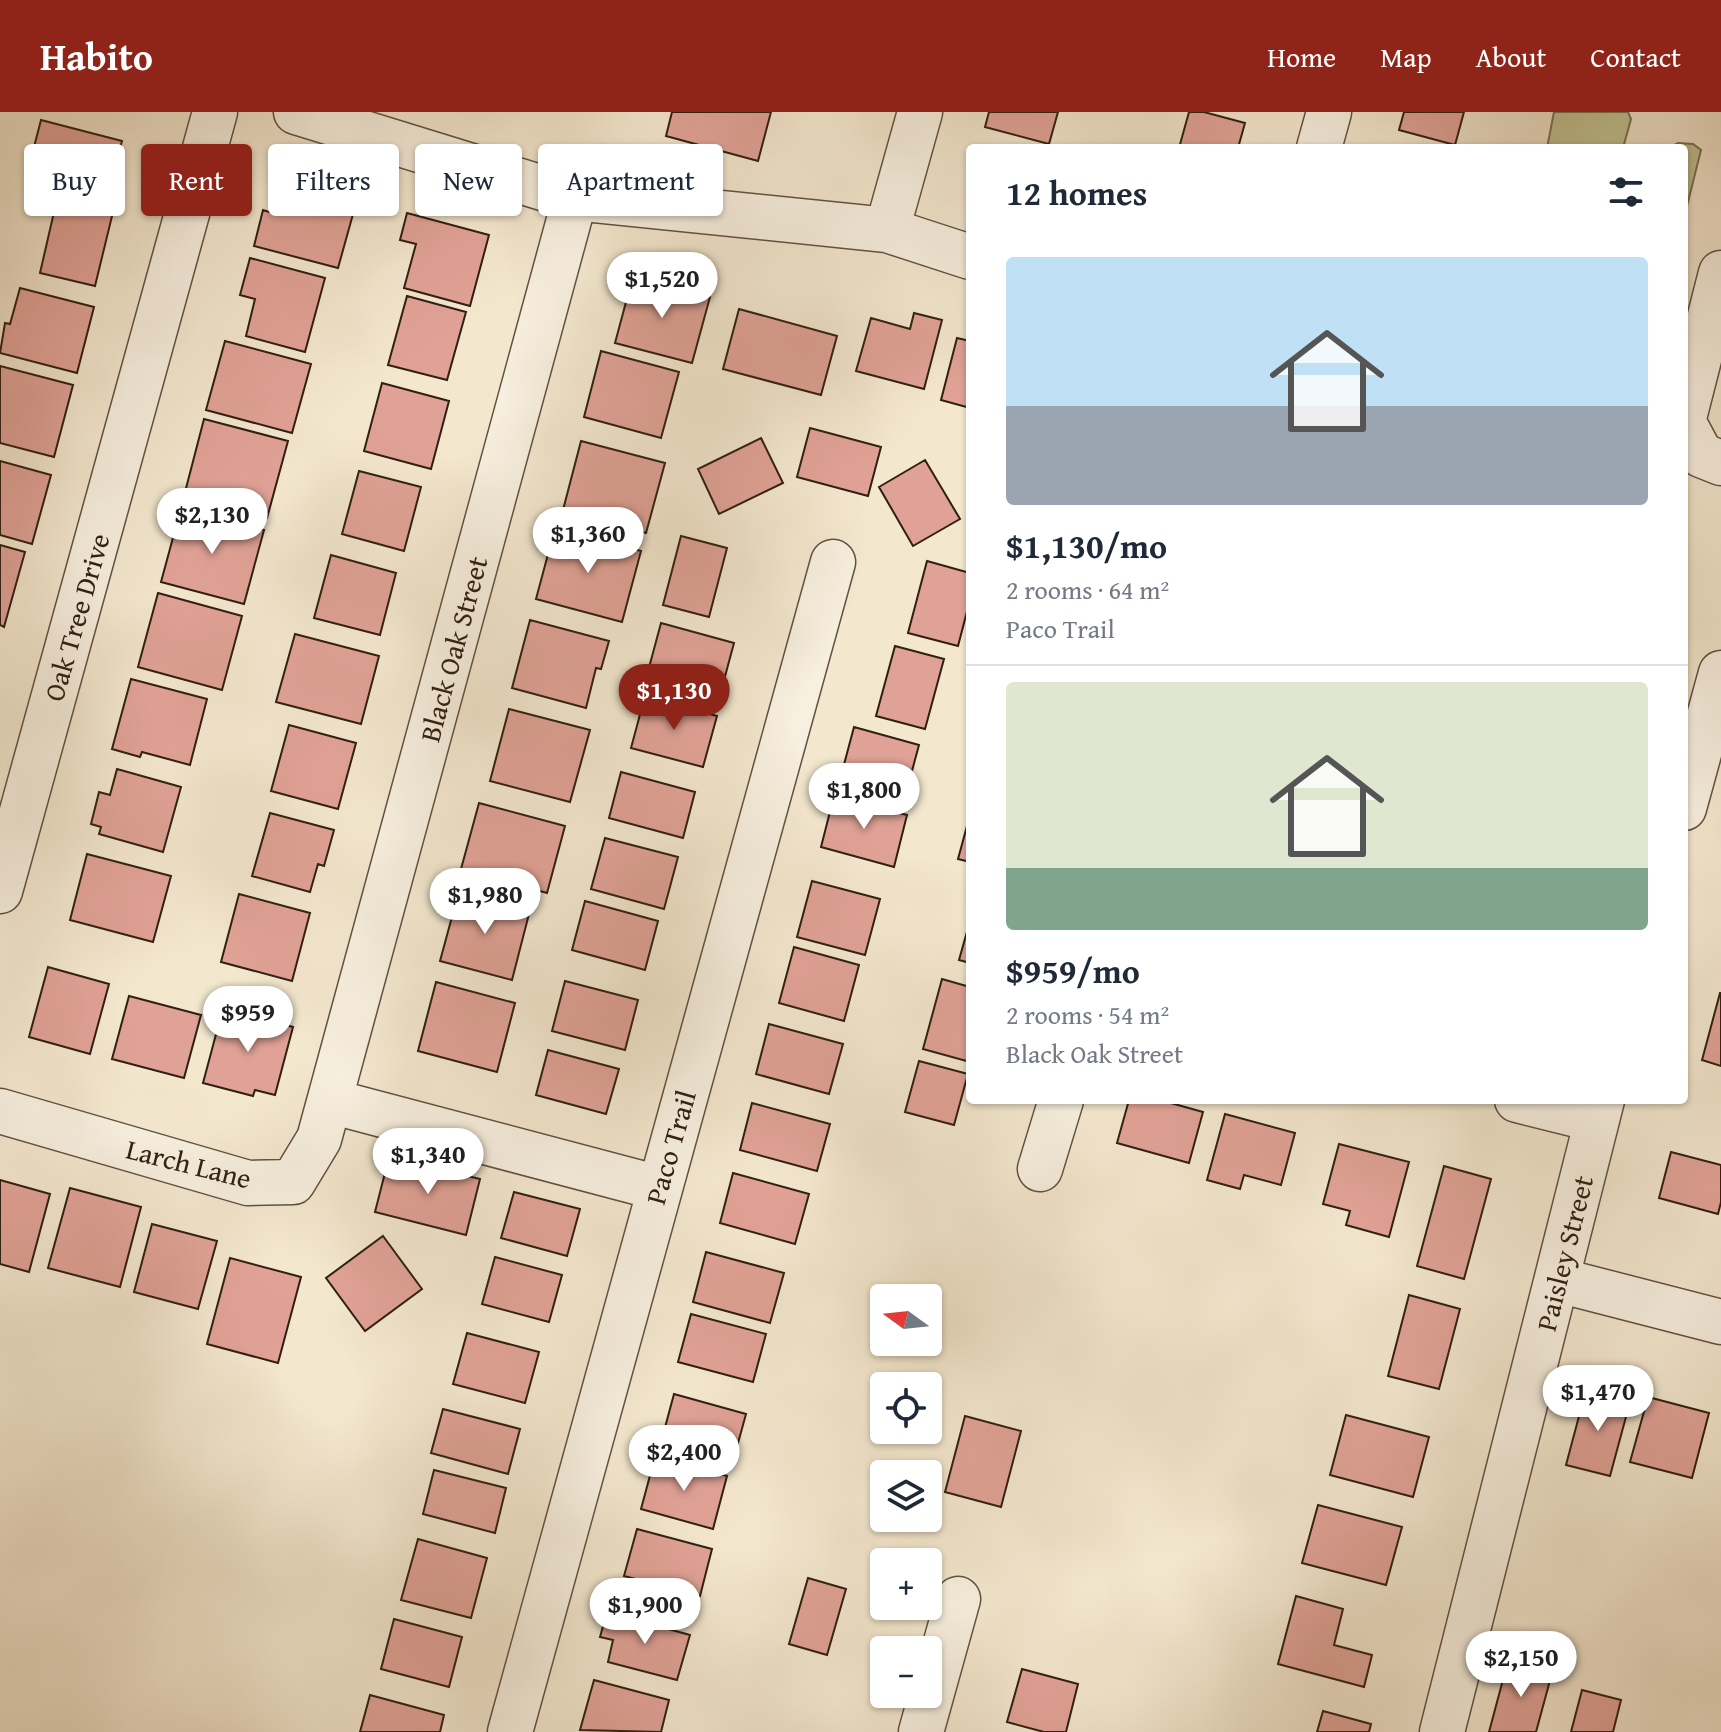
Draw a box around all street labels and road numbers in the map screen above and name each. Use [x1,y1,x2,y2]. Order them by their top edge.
street label: Oak Tree Drive [32,528,120,706]
street label: Black Oak Street [409,551,498,746]
street label: Paco Trail [634,1085,706,1209]
street label: Larch Lane [122,1128,256,1198]
street label: Paisley Street [1525,1171,1603,1335]

